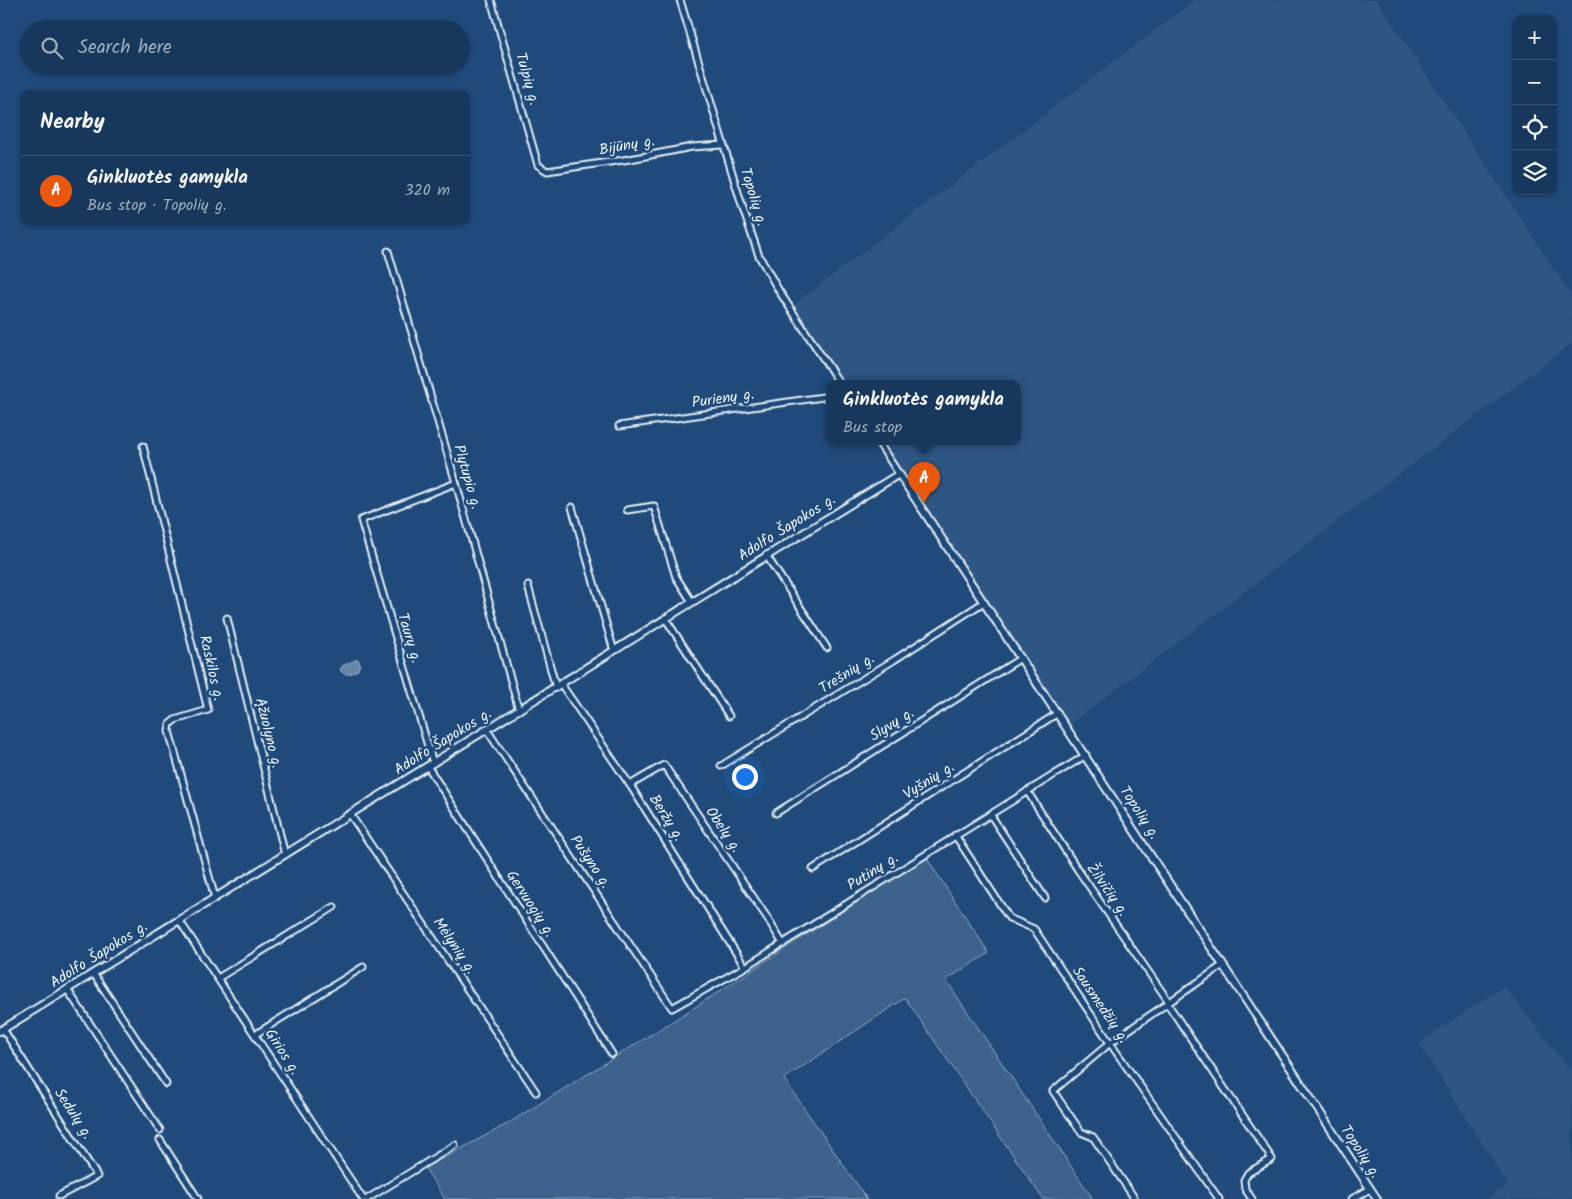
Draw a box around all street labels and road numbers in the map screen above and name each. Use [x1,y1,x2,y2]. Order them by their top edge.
street label: Tulpių g. [508,50,546,108]
street label: Bijūnų g. [597,129,657,163]
street label: Topolių g. [733,165,773,229]
street label: Purienų g. [690,383,756,415]
street label: Plytupio g. [446,442,488,512]
street label: Adolfo Šapokos g. [733,488,841,568]
street label: Taurų g. [390,610,428,666]
street label: Raskilos g. [192,633,230,703]
street label: Trešnių g. [815,648,879,700]
street label: Ąžuolyno g. [248,695,288,771]
street label: Adolfo Šapokos g. [389,702,497,782]
street label: Slyvų g. [865,702,919,748]
street label: Vyšnių g. [899,756,959,806]
street label: Topolių g. [1113,781,1165,845]
street label: Beržų g. [642,790,690,846]
street label: Obelų g. [699,802,747,858]
street label: Pušyno g. [563,830,617,894]
street label: Putinų g. [843,847,903,897]
street label: Žilvičių g. [1080,858,1134,922]
street label: Gervuogių g. [499,866,561,942]
street label: Mėlynių g. [426,913,482,979]
street label: Adolfo Šapokos g. [45,915,153,995]
street label: Sausmedžių g. [1065,962,1135,1048]
street label: Girios g. [258,1024,306,1080]
street label: Sedulų g. [47,1084,99,1144]
street label: Topolių g. [1334,1120,1386,1184]

